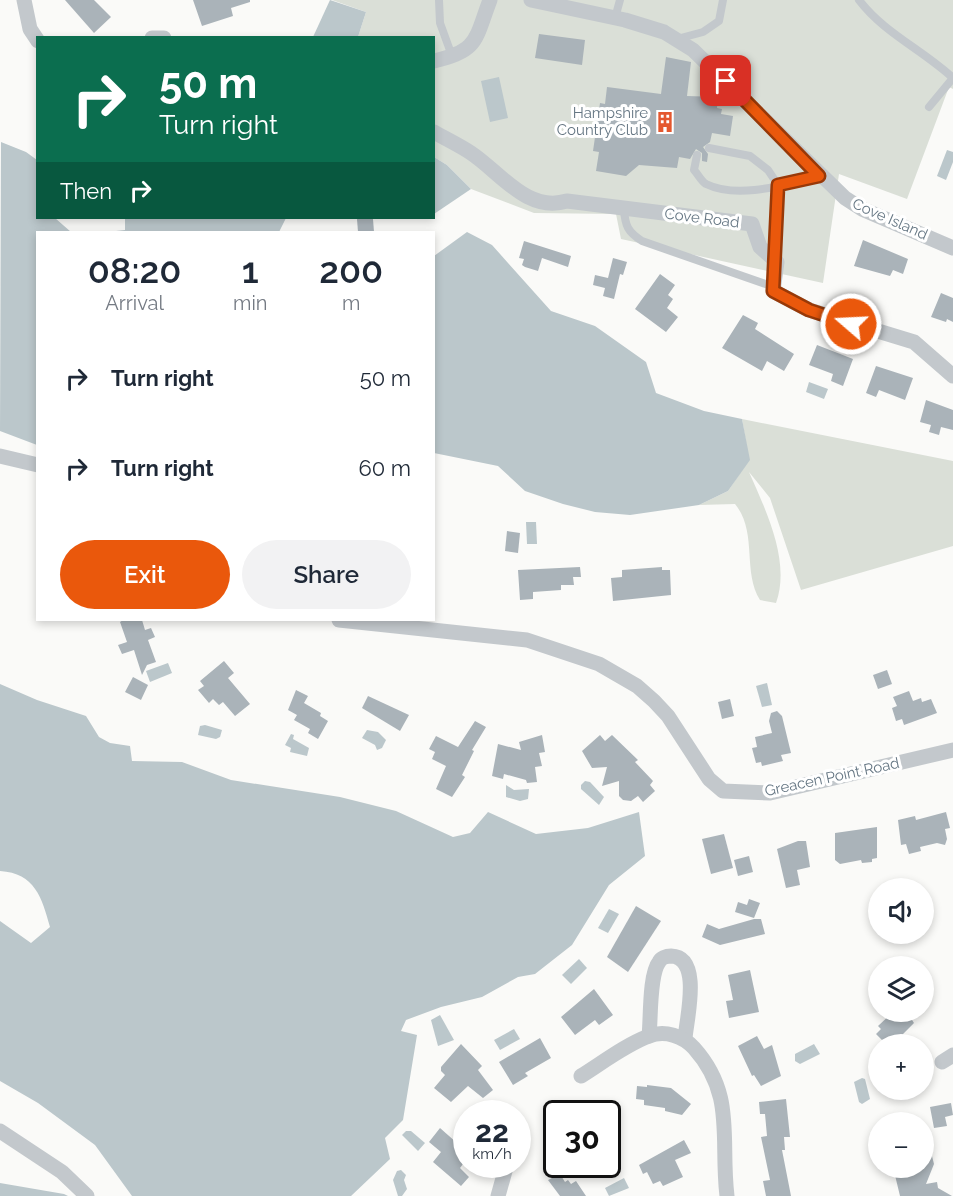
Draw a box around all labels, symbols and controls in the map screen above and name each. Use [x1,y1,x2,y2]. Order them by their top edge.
pin [700,55,751,106]
text: 50 m [159,59,257,108]
icon: right [60,60,138,138]
icon: arrive [709,64,742,97]
place label: Hampshire Country Club [557,104,648,139]
text: Turn right [159,109,278,140]
building icon: Hampshire Country Club [653,110,677,134]
icon: right [124,174,157,207]
text: Then [60,178,112,204]
street label: Cove Island [850,194,930,244]
street label: Cove Road [664,204,740,232]
text: 08:20 [88,249,181,291]
text: 1 [242,249,259,291]
text: 200 [319,249,383,291]
text: Arrival [105,291,164,315]
text: min [233,291,268,315]
text: m [342,291,360,315]
position arrow [819,292,883,356]
icon: right [60,362,93,395]
text: Turn right [111,365,214,391]
text: 50 m [360,365,411,391]
icon: right [60,452,93,485]
text: Turn right [111,455,214,481]
text: 60 m [358,455,411,481]
button: Exit [60,540,230,609]
button: Share [242,540,411,609]
street label: Greacen Point Road [763,754,901,800]
map controls [868,878,934,1178]
button: sound [868,878,934,944]
button: layers [868,956,934,1022]
button: + [868,1034,934,1100]
speed limit sign: 30 [543,1100,621,1178]
button: − [868,1112,934,1178]
text: 22 [475,1114,509,1149]
text: km/h [472,1145,512,1163]

